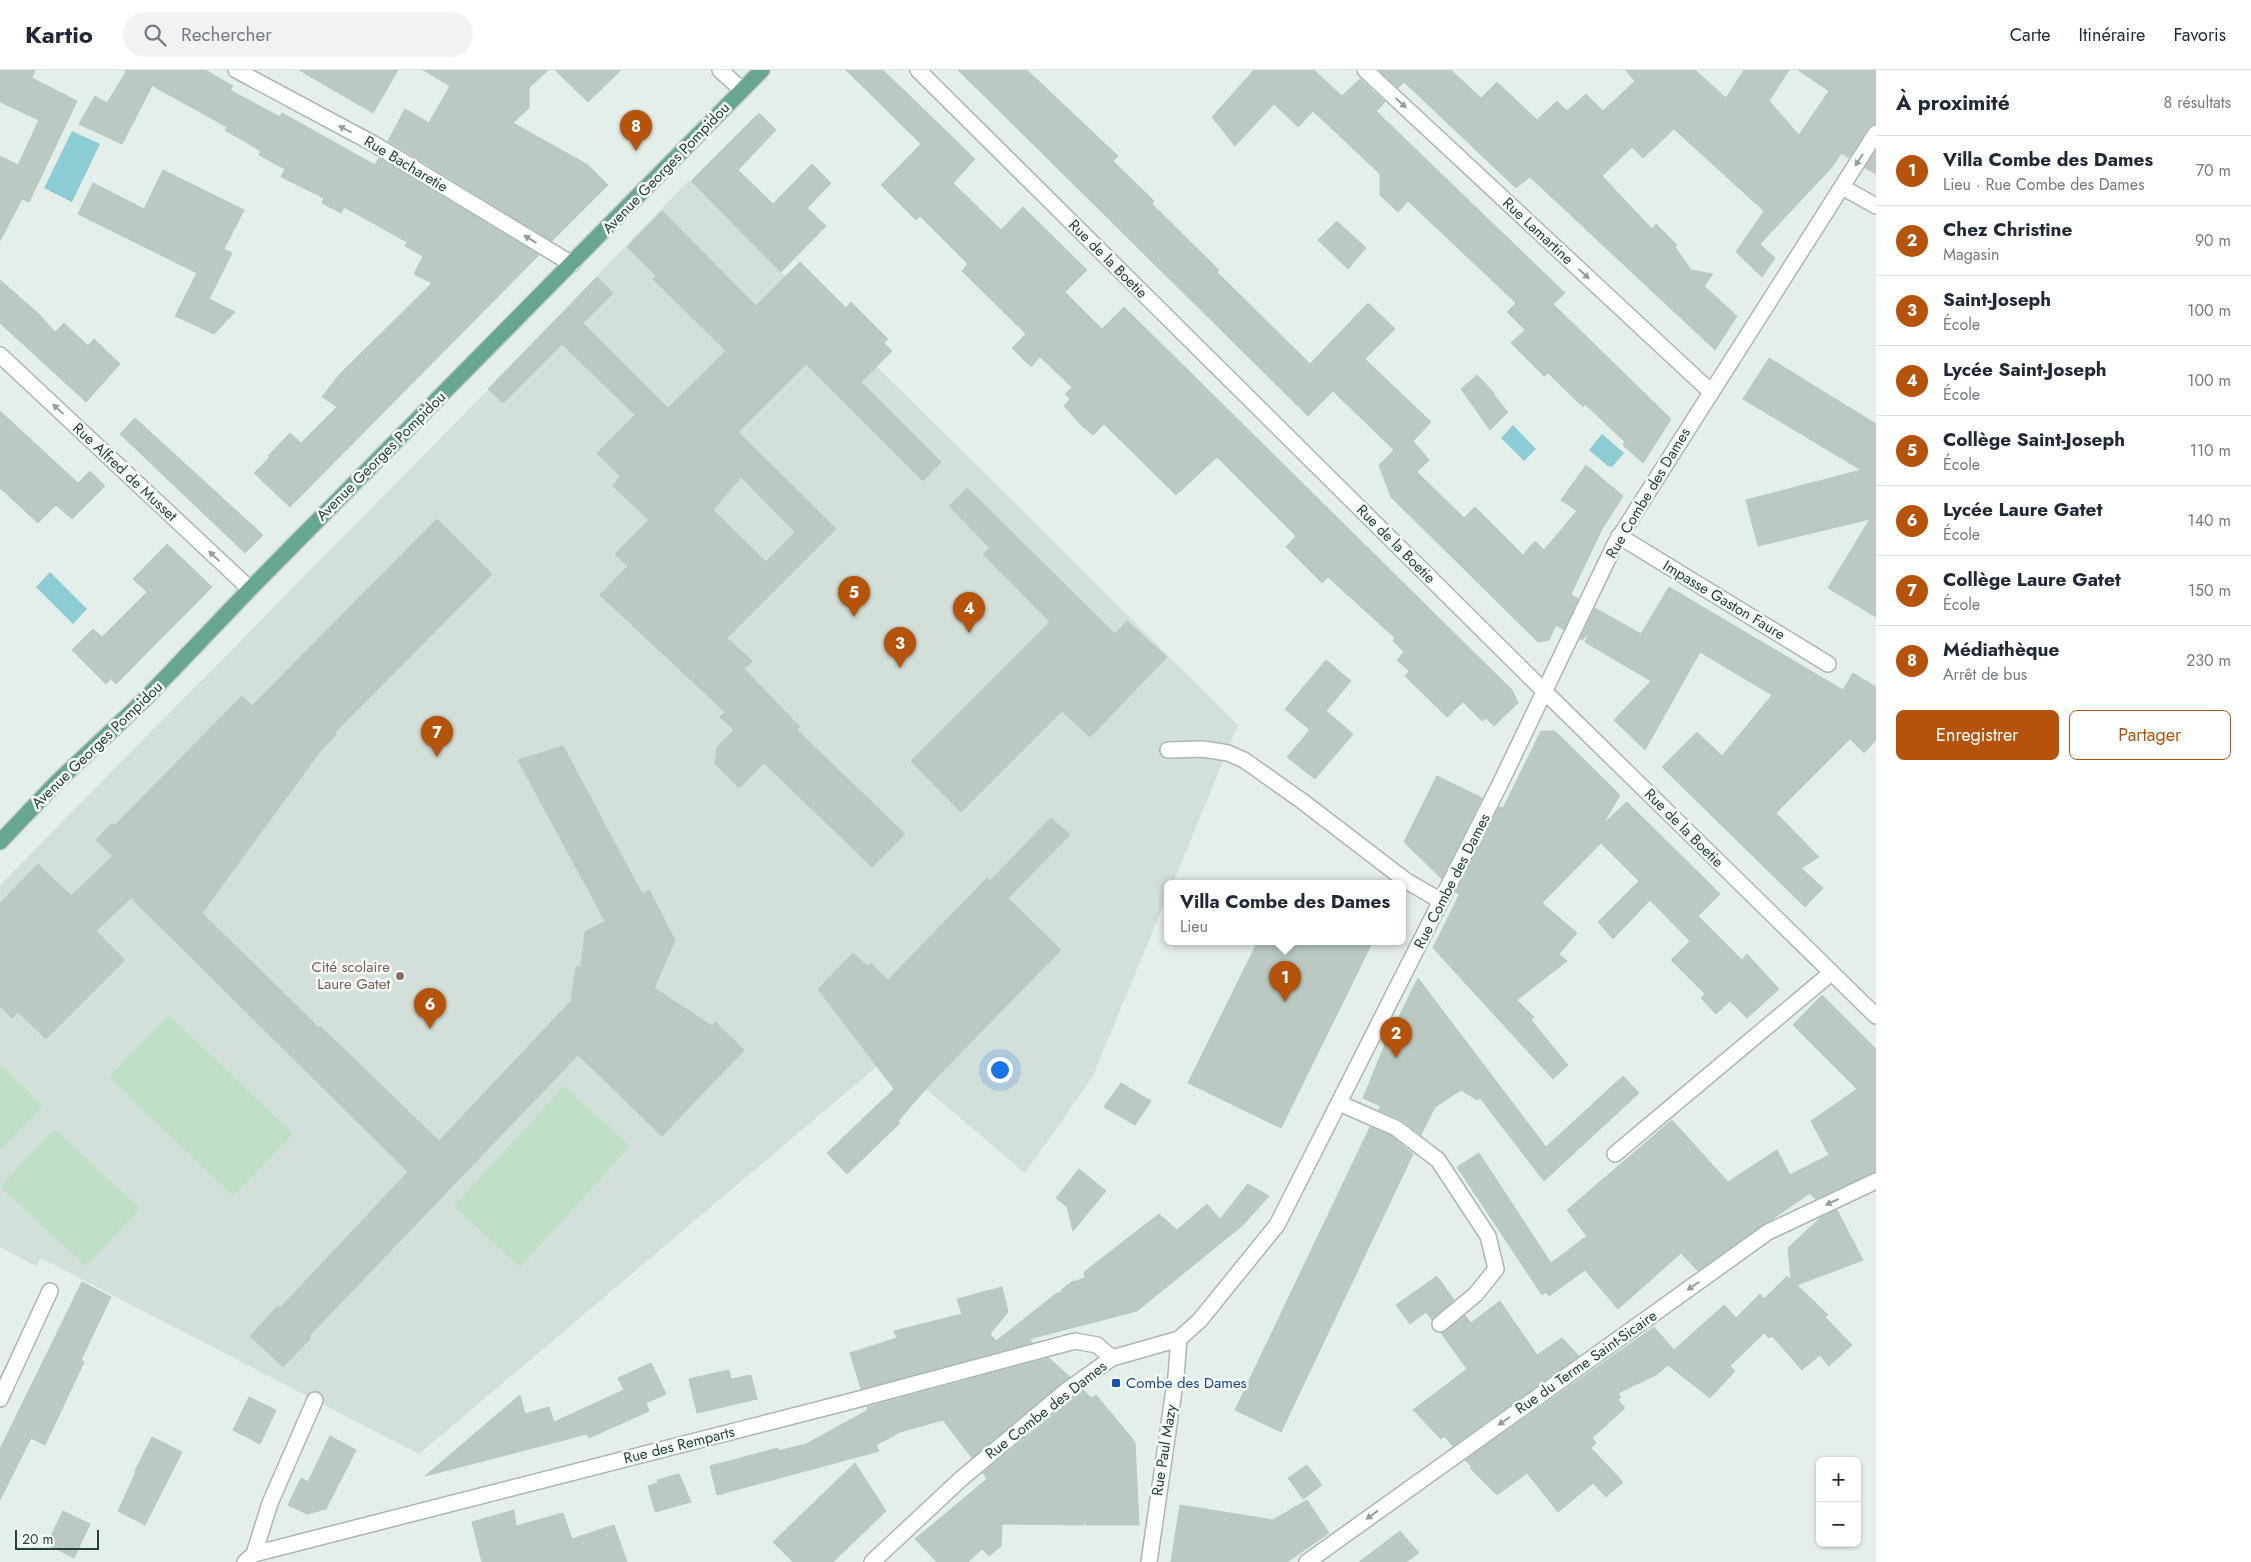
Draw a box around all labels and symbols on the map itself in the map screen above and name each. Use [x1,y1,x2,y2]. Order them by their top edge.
street label: Avenue Georges Pompidou [597,97,735,239]
one-way arrow [1395,97,1407,109]
pin: 8 [620,110,652,151]
one-way arrow [338,125,353,133]
street label: Rue Bacharetie [360,130,452,198]
one-way arrow [1854,153,1864,167]
street label: Rue Lamartine [1498,192,1578,270]
street label: Rue de la Boetie [1063,214,1153,304]
one-way arrow [524,234,537,243]
one-way arrow [1577,268,1589,280]
street label: Avenue Georges Pompidou [311,386,451,526]
one-way arrow [52,403,64,415]
street label: Rue Alfred de Musset [68,418,183,527]
street label: Rue Combe des Dames [1600,423,1696,563]
street label: Rue de la Boetie [1351,499,1441,589]
one-way arrow [208,550,220,562]
street label: Impasse Gaston Faure [1659,555,1790,645]
pin: 5 [838,576,870,617]
pin: 4 [953,592,985,633]
pin: 3 [884,627,916,668]
street label: Avenue Georges Pompidou [26,676,168,814]
pin: 7 [421,716,453,757]
street label: Rue de la Boetie [1639,783,1729,873]
street label: Rue Combe des Dames [1408,810,1496,952]
place label: Cité scolaire Laure Gatet [311,956,390,995]
pin: 1 [1269,961,1301,1002]
marker: Cité scolaire Laure Gatet [394,970,406,982]
pin: 6 [414,988,446,1029]
pin: 2 [1380,1017,1412,1058]
your location [987,1057,1013,1083]
one-way arrow [1825,1198,1839,1206]
one-way arrow [1686,1281,1700,1291]
street label: Rue du Terme Saint-Sicaire [1511,1304,1662,1419]
street label: Rue Combe des Dames [980,1355,1112,1465]
place label: Combe des Dames [1126,1372,1247,1394]
marker: Combe des Dames [1110,1377,1122,1389]
street label: Rue Paul Mazy [1146,1402,1182,1497]
one-way arrow [1497,1416,1511,1426]
street label: Rue des Remparts [621,1421,737,1469]
one-way arrow [1366,1510,1379,1521]
scale bar [15,1527,99,1550]

